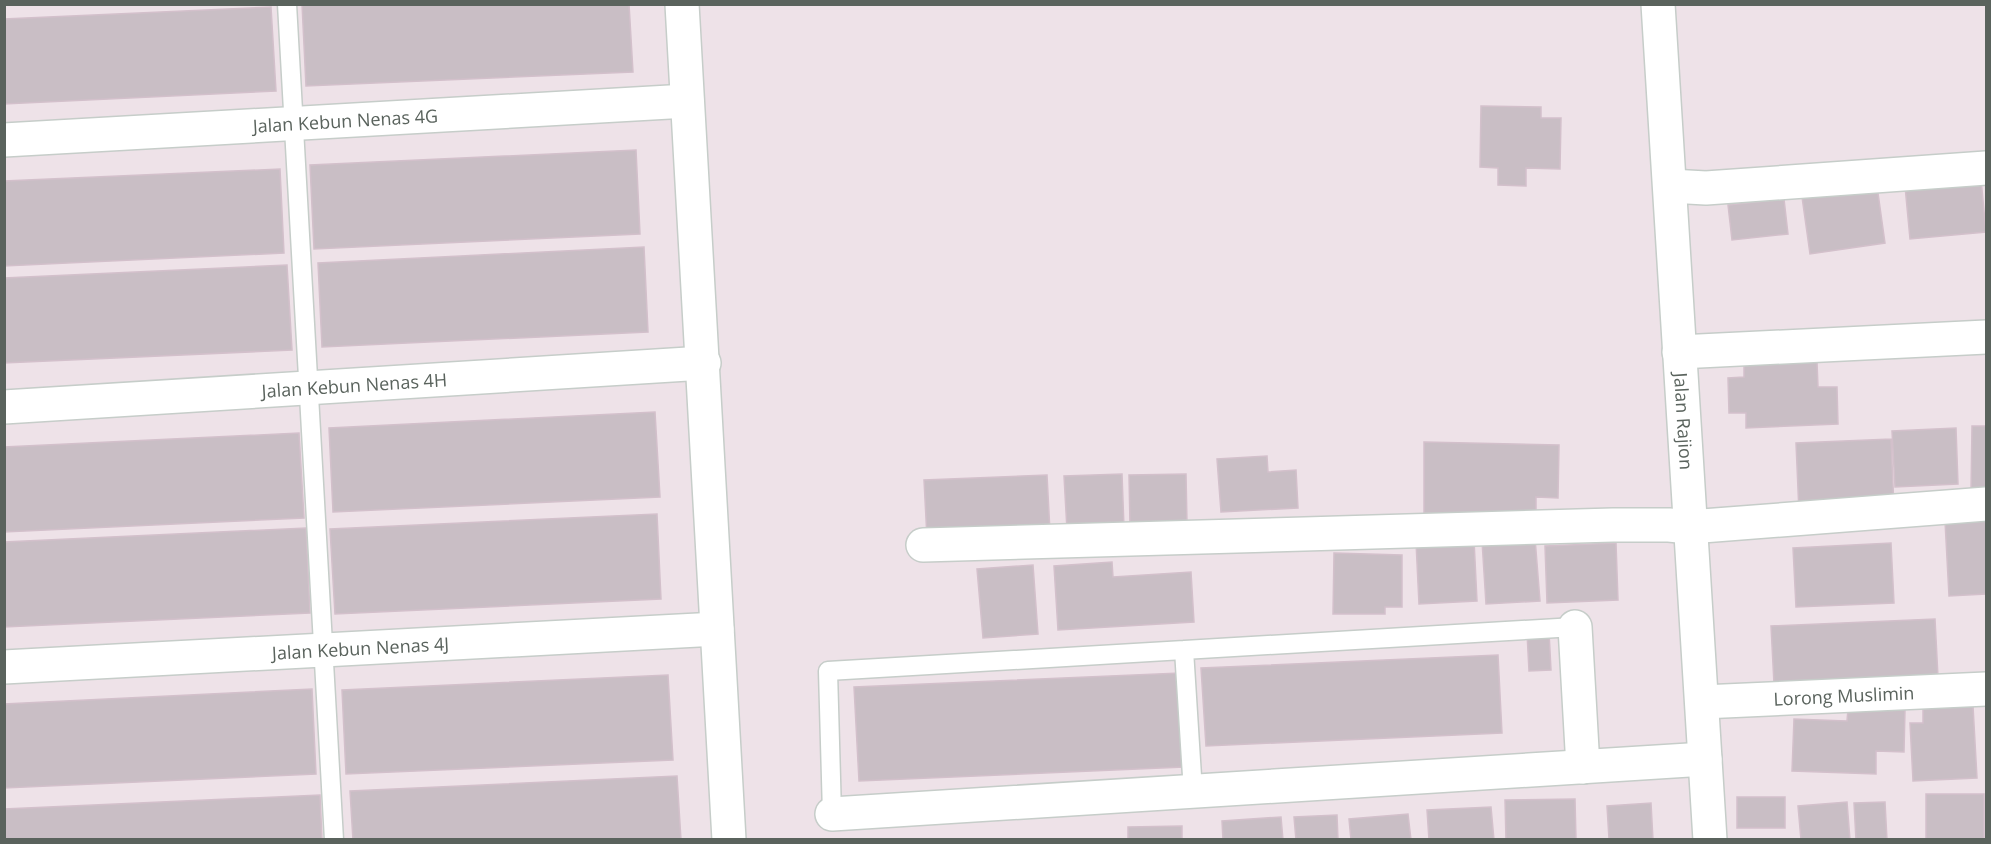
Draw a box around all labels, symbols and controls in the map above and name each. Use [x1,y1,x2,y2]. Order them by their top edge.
street label: Jalan Kebun Nenas 4G [250,103,439,138]
street label: Jalan Kebun Nenas 4H [259,367,448,403]
street label: Jalan Rajion [1669,370,1699,470]
street label: Jalan Kebun Nenas 4J [269,631,450,665]
street label: Lorong Muslimin [1773,680,1915,711]

